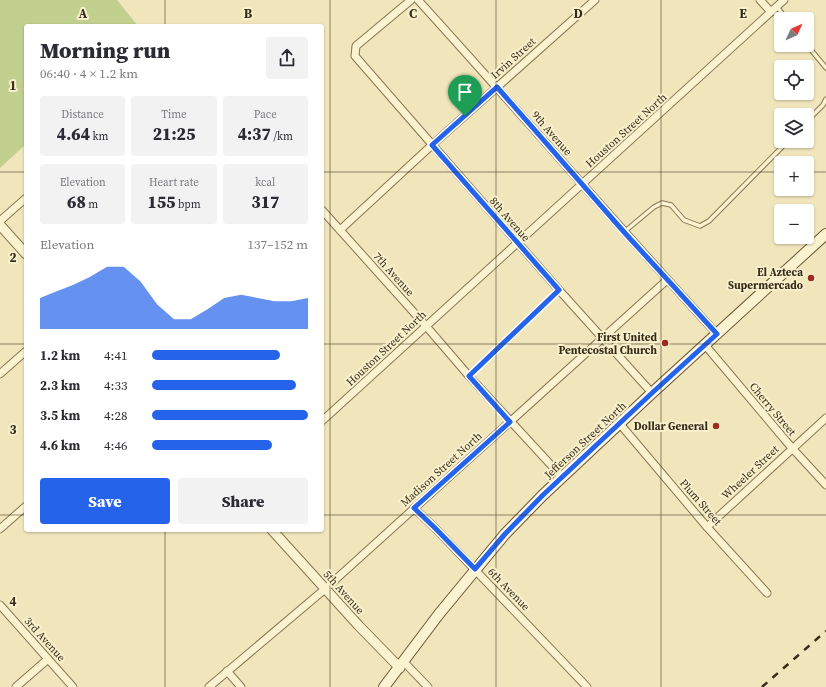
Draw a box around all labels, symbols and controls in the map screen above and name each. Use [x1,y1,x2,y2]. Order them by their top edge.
text: A [79,5,88,22]
text: B [244,5,253,22]
text: C [409,5,417,22]
text: D [573,5,583,22]
text: E [739,5,747,22]
north arrow [774,12,814,52]
map controls [774,12,814,244]
street label: Irvin Street [488,34,539,82]
text: Morning run [40,35,170,65]
button: share [266,37,308,79]
button: locate [774,60,814,100]
text: 06:40 · 4 × 1.2 km [40,65,138,82]
pin [448,75,482,116]
text: 1 [9,77,17,94]
icon: arrive [454,81,476,103]
street label: Houston Street North [583,90,670,171]
text: Distance [61,107,104,122]
text: Time [161,107,187,122]
text: Pace [254,107,277,122]
street label: 9th Avenue [528,108,575,159]
button: layers [774,108,814,148]
text: 4.64 [57,122,90,146]
text: 21:25 [153,122,195,146]
text: 4:37 [238,122,271,146]
text: km [90,129,109,144]
text: /km [271,129,293,144]
button: + [774,156,814,196]
text: Elevation [60,175,106,190]
text: Heart rate [149,175,199,190]
text: kcal [255,175,275,190]
text: 68 [67,190,86,214]
text: 155 [147,190,175,214]
text: 317 [251,190,279,214]
street label: 8th Avenue [486,194,533,245]
text: m [86,197,98,212]
text: bpm [175,197,201,212]
button: − [774,204,814,244]
text: Elevation [40,236,94,253]
text: 137–152 m [248,236,308,253]
text: 2 [9,249,17,266]
street label: 7th Avenue [370,249,418,300]
place label: El Azteca Supermercado [728,265,803,293]
marker: El Azteca Supermercado [806,273,816,283]
street label: Houston Street North [343,307,430,389]
place label: First United Pentecostal Church [559,330,657,358]
marker: First United Pentecostal Church [660,338,670,348]
text: 1.2 km [40,347,80,364]
text: 4:41 [104,347,127,364]
text: 2.3 km [40,377,80,394]
text: 4:33 [104,377,127,394]
street label: Cherry Street [746,380,800,439]
street label: Jefferson Street North [540,398,630,483]
text: 3.5 km [40,407,80,424]
text: 4:28 [104,407,127,424]
place label: Dollar General [634,419,708,434]
text: 3 [9,421,17,438]
marker: Dollar General [711,421,721,431]
street label: Madison Street North [397,428,486,510]
text: 4.6 km [40,437,80,454]
text: 4:46 [104,437,127,454]
street label: Wheeler Street [719,442,782,503]
street label: Plum Street [676,476,725,529]
button: Save [40,478,170,524]
button: Share [178,478,308,524]
street label: 6th Avenue [484,565,533,614]
street label: 5th Avenue [320,567,368,618]
text: 4 [9,593,17,610]
street label: 3rd Avenue [21,614,69,665]

